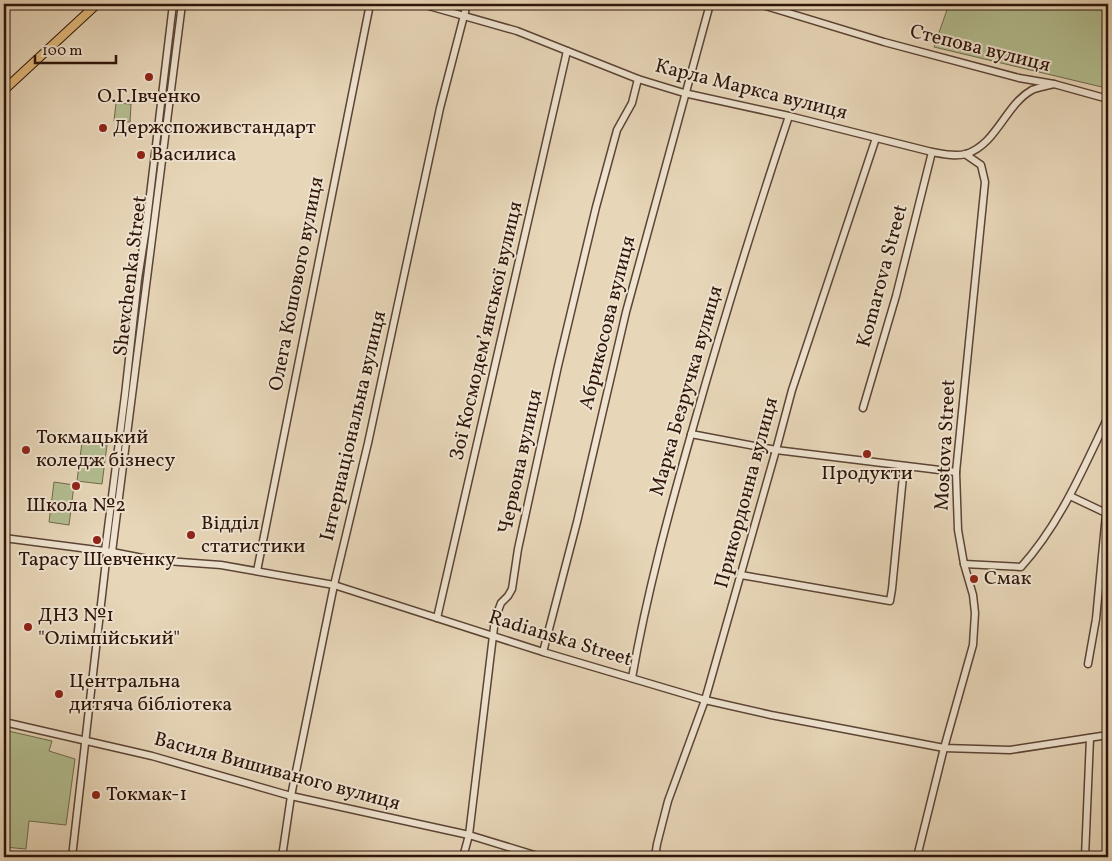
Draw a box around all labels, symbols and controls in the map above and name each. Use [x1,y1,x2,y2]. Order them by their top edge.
street label: Степова вулиця [907,18,1053,80]
scale bar [35,32,116,64]
text: 100 m [42,41,82,62]
street label: Карла Маркса вулиця [652,53,850,127]
marker: О.Г.Івченко [143,71,155,83]
place label: О.Г.Івченко [97,83,201,111]
place label: Держспоживстандарт [113,114,316,142]
marker: Держспоживстандарт [97,122,109,134]
place label: Василиса [151,141,237,169]
marker: Василиса [135,149,147,161]
street label: Олега Кошового вулиця [262,174,332,394]
street label: Shevchenka Street [107,194,155,358]
street label: Зої Космодем’янської вулиця [444,199,530,463]
street label: Komarova Street [850,201,916,351]
street label: Абрикосова вулиця [573,233,643,413]
street label: Марка Безручка вулиця [644,283,730,499]
street label: Інтернаціональна вулиця [314,308,394,544]
street label: Mostova Street [929,379,963,511]
street label: Червона вулиця [492,387,550,537]
street label: Прикордонна вулиця [708,394,786,592]
place label: Токмацький коледж бізнесу [36,424,175,475]
marker: Токмацький коледж бізнесу [20,444,32,456]
marker: Продукти [861,448,873,460]
place label: Продукти [821,460,913,488]
marker: Школа №2 [70,480,82,492]
place label: Школа №2 [26,492,126,520]
place label: Відділ статистики [201,510,305,561]
marker: Відділ статистики [185,529,197,541]
marker: Тарасу Шевченку [91,534,103,546]
place label: Тарасу Шевченку [18,546,176,574]
place label: Смак [984,565,1032,593]
marker: Смак [968,573,980,585]
place label: ДНЗ №1 "Олімпійський" [38,602,180,653]
street label: Radianska Street [485,604,635,674]
marker: ДНЗ №1 "Олімпійський" [22,621,34,633]
place label: Центральна дитяча бібліотека [69,668,232,719]
marker: Центральна дитяча бібліотека [53,688,65,700]
street label: Василя Вишиваного вулиця [151,726,403,818]
place label: Токмак-1 [106,781,187,809]
marker: Токмак-1 [90,789,102,801]

